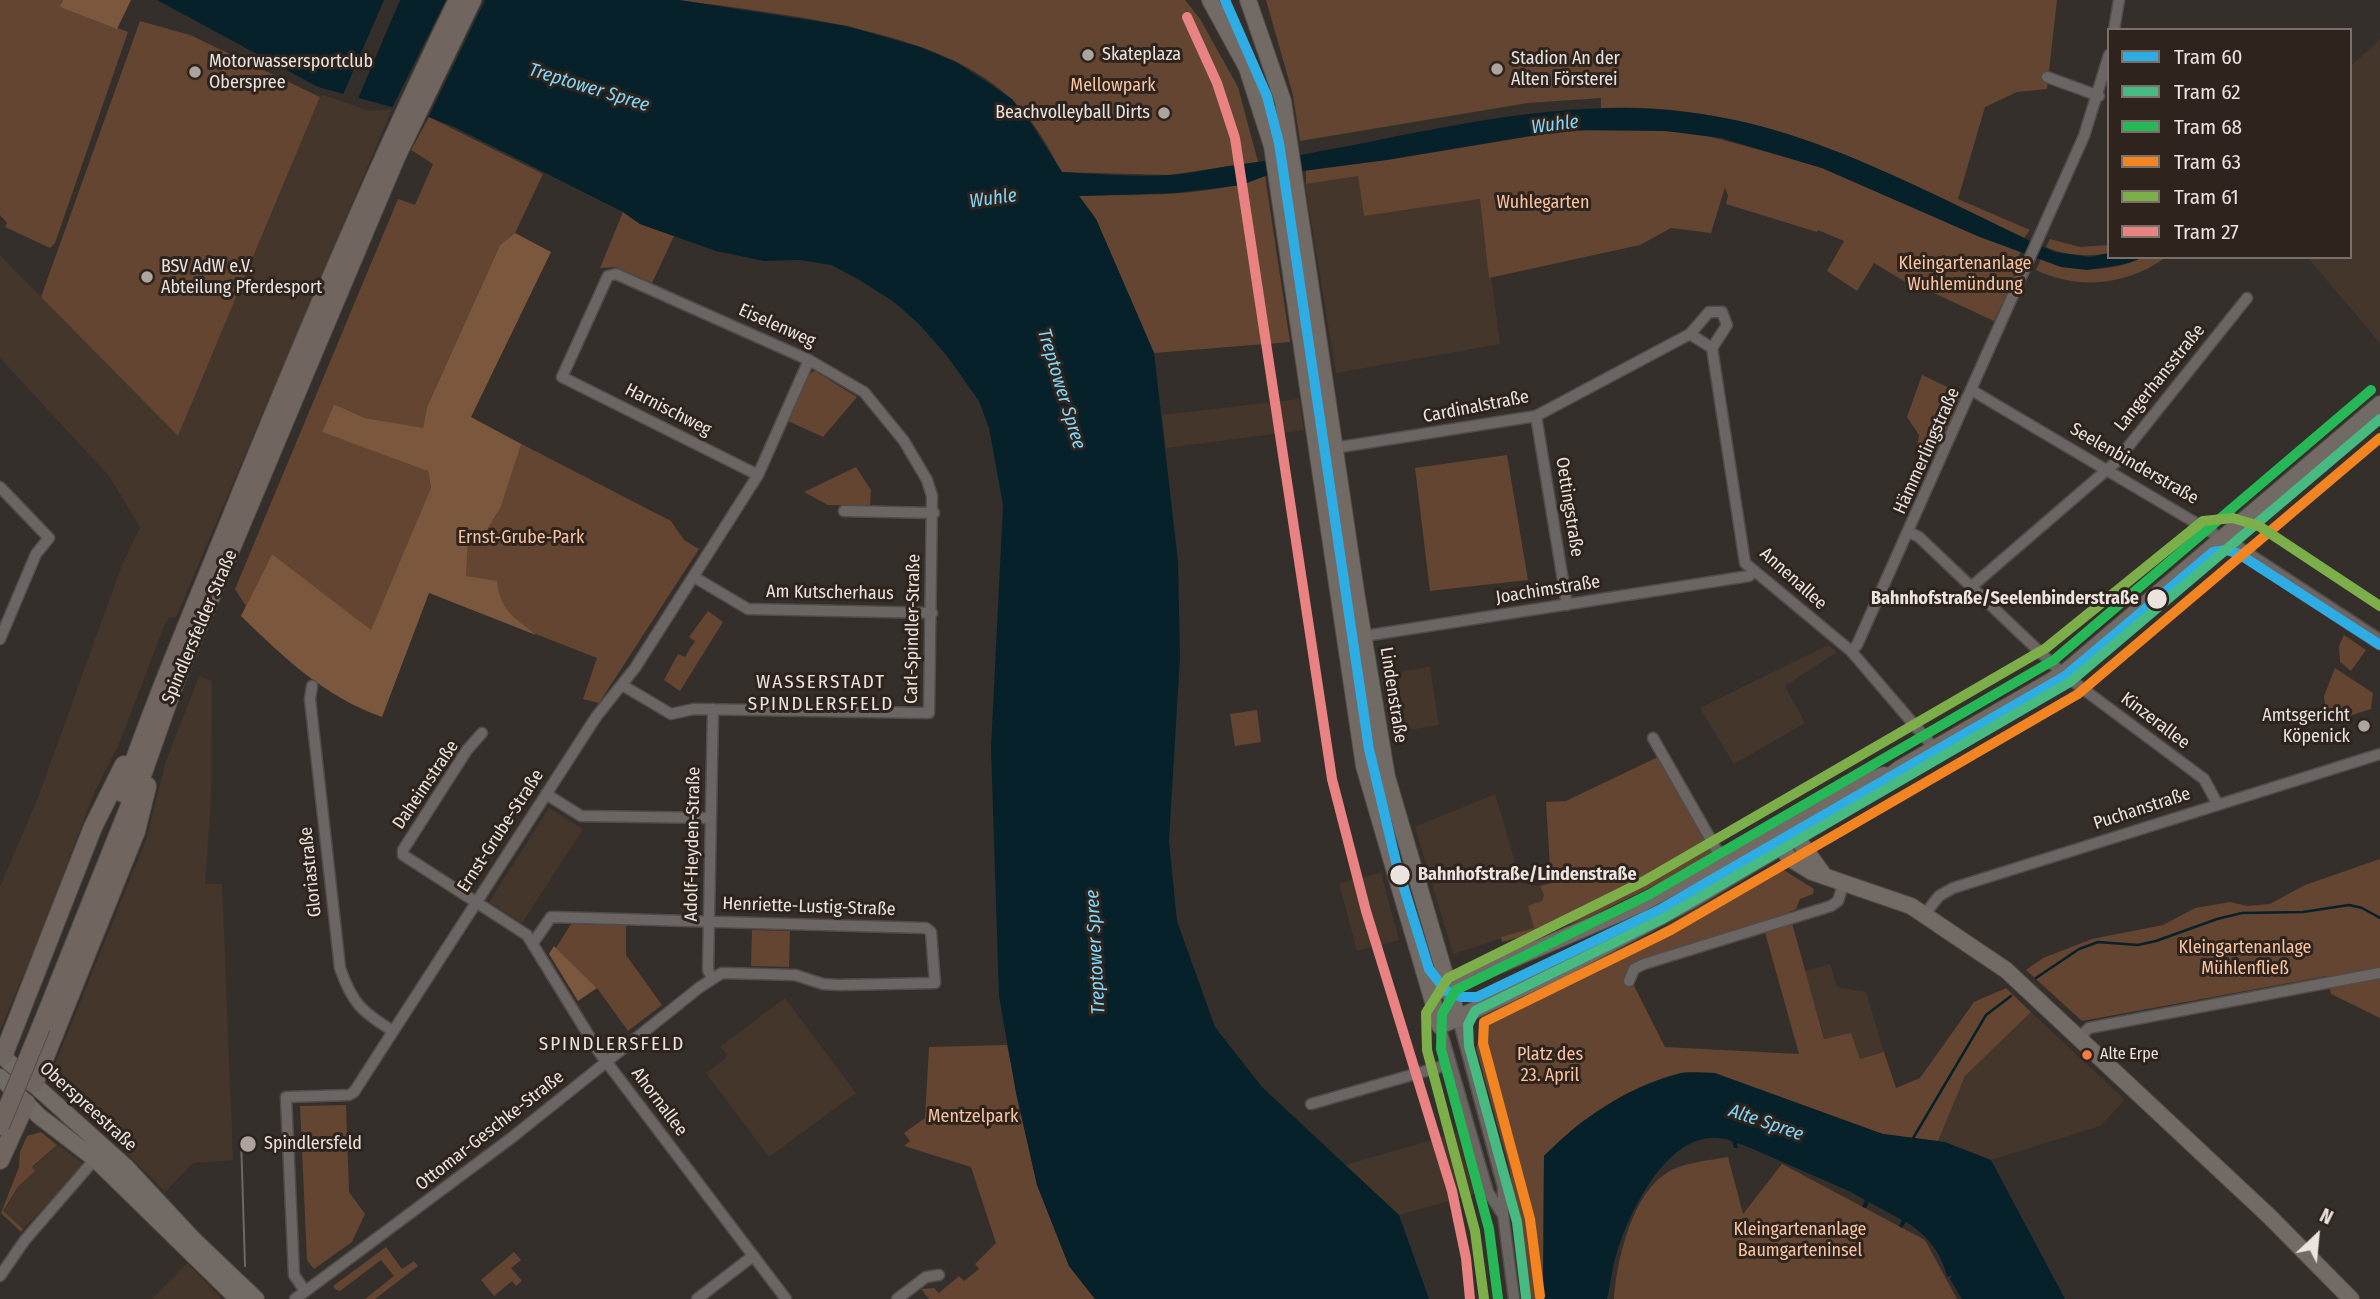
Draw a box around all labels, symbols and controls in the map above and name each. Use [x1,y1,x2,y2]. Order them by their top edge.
legend [2107,28,2352,259]
place label: Skateplaza [1102,44,1181,66]
text: Tram 60 [2174,44,2243,70]
marker: Skateplaza [1080,47,1096,63]
place label: Stadion An der Alten Försterei [1511,48,1620,90]
place label: Motorwassersportclub Oberspree [209,51,373,94]
water label: Treptower Spree [526,59,652,117]
marker: Stadion An der Alten Försterei [1489,61,1505,77]
marker: Motorwassersportclub Oberspree [187,64,203,80]
park label: Mellowpark [1070,75,1156,97]
text: Tram 62 [2174,79,2241,105]
place label: Beachvolleyball Dirts [995,102,1150,124]
marker: Beachvolleyball Dirts [1156,105,1172,121]
water label: Wuhle [1530,111,1580,139]
text: Tram 68 [2174,114,2242,140]
text: Tram 63 [2174,149,2241,175]
water label: Wuhle [968,184,1018,214]
text: Tram 61 [2174,184,2239,210]
park label: Wuhlegarten [1497,192,1589,214]
text: Tram 27 [2174,219,2239,245]
park label: Kleingartenanlage Wuhlemündung [1899,253,2031,296]
place label: BSV AdW e.V. Abteilung Pferdesport [161,256,322,298]
marker: BSV AdW e.V. Abteilung Pferdesport [139,269,155,285]
street label: Eiselenweg [735,300,819,352]
street label: Langerhansstraße [2110,320,2210,436]
water label: Treptower Spree [1032,326,1090,452]
street label: Harnischweg [621,379,715,441]
street label: Hämmerlingstraße [1889,384,1965,518]
street label: Cardinalstraße [1421,386,1531,428]
street label: Seelenbinderstraße [2066,419,2202,509]
street label: Oettingstraße [1550,455,1588,559]
park label: Ernst-Grube-Park [458,527,584,549]
street label: Annenallee [1755,543,1831,615]
street label: Spindlersfelder Straße [158,547,242,707]
street label: Carl-Spindler-Straße [901,554,925,704]
street label: Joachimstraße [1494,571,1602,609]
street label: Am Kutscherhaus [766,581,894,605]
marker: Bahnhofstraße/Seelenbinderstraße [2145,587,2169,611]
place label: Bahnhofstraße/Seelenbinderstraße [1871,588,2139,610]
street label: Lindenstraße [1375,646,1411,744]
district label: WASSERSTADT SPINDLERSFELD [749,672,893,716]
street label: Kinzerallee [2116,688,2194,754]
place label: Amtsgericht Köpenick [2262,705,2350,748]
marker: Amtsgericht Köpenick [2356,718,2372,734]
street label: Daheimstraße [388,736,464,834]
street label: Ernst-Grube-Straße [453,766,549,896]
street label: Adolf-Heyden-Straße [681,767,705,921]
street label: Puchanstraße [2091,783,2193,835]
street label: Gloriastraße [296,826,326,918]
marker: Bahnhofstraße/Lindenstraße [1388,863,1412,887]
place label: Bahnhofstraße/Lindenstraße [1418,864,1637,886]
water label: Treptower Spree [1081,889,1111,1015]
street label: Henriette-Lustig-Straße [722,893,896,921]
park label: Kleingartenanlage Mühlenfließ [2179,937,2311,979]
district label: SPINDLERSFELD [540,1034,684,1056]
park label: Platz des 23. April [1517,1044,1583,1086]
place label: Alte Erpe [2100,1045,2159,1065]
marker: Alte Erpe [2080,1048,2094,1062]
street label: Oberspreestraße [35,1058,141,1156]
street label: Ahornallee [626,1064,692,1140]
street label: Ottomar-Geschke-Straße [412,1066,568,1196]
water label: Alte Spree [1726,1100,1806,1146]
park label: Mentzelpark [928,1106,1018,1128]
place label: Spindlersfeld [264,1133,362,1155]
marker: Spindlersfeld [238,1134,258,1154]
north arrow [2282,1201,2352,1271]
text: N [2316,1204,2337,1230]
park label: Kleingartenanlage Baumgarteninsel [1734,1219,1866,1262]

